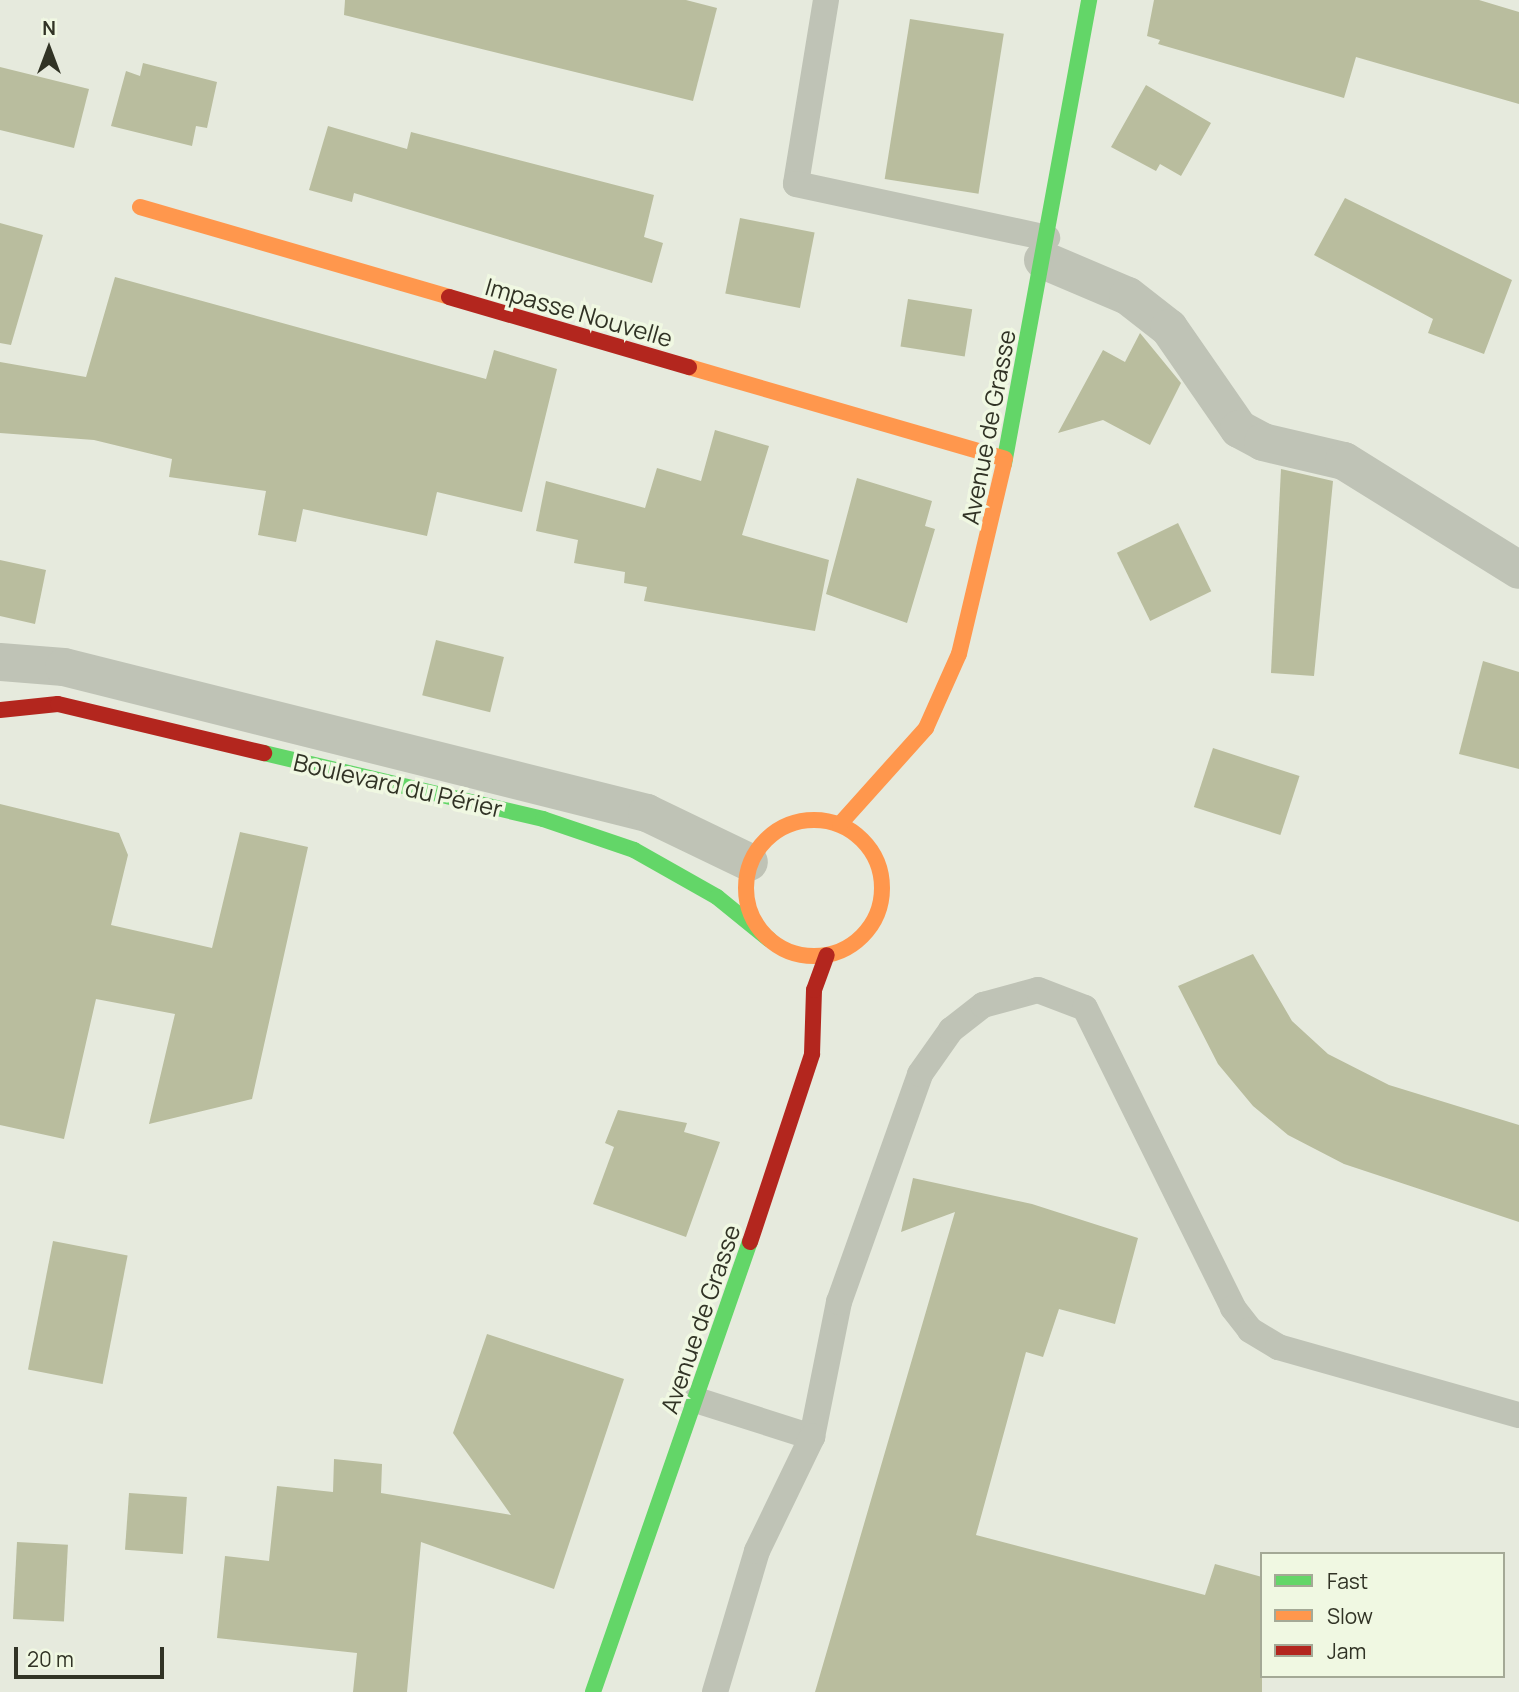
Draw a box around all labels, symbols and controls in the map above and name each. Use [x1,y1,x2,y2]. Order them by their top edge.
north arrow [14,14,84,84]
text: N [42,15,56,41]
street label: Impasse Nouvelle [482,272,676,352]
street label: Avenue de Grasse [955,327,1021,527]
street label: Boulevard du Périer [291,747,505,823]
street label: Avenue de Grasse [654,1221,746,1417]
legend [1260,1552,1505,1678]
text: Fast [1327,1567,1368,1595]
text: Slow [1327,1602,1373,1630]
scale bar [18,1632,168,1676]
text: Jam [1327,1637,1366,1665]
text: 20 m [27,1645,74,1673]

